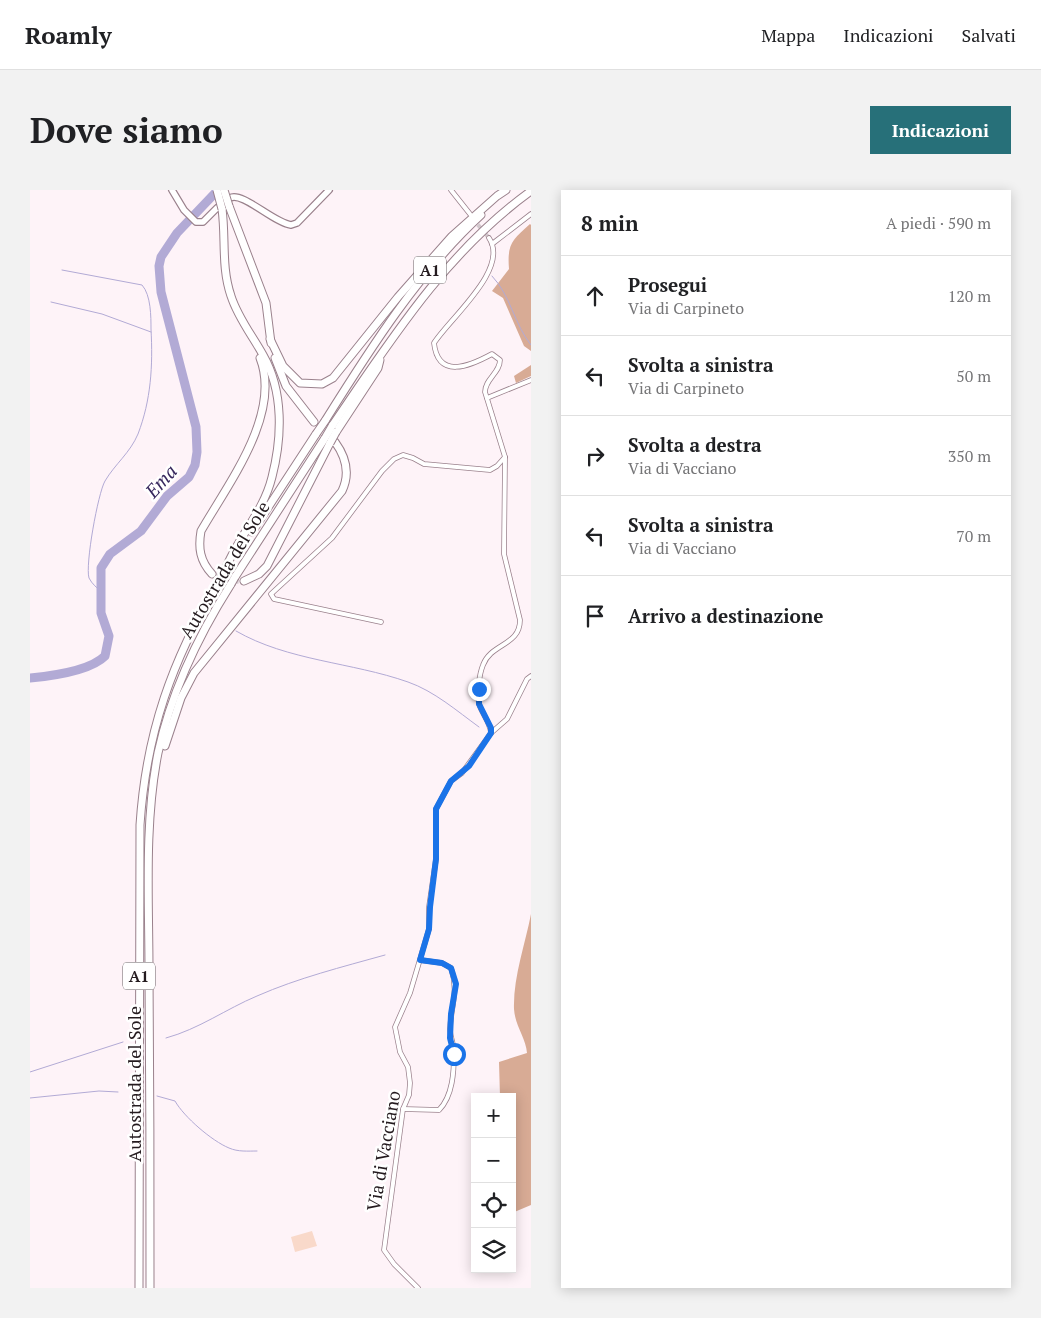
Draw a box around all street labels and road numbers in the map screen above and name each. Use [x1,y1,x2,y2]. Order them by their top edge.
road number: A1 [414,256,446,284]
street label: Autostrada del Sole [174,496,275,643]
road number: A1 [123,962,155,989]
street label: Autostrada del Sole [122,1006,146,1162]
street label: Via di Vacciano [361,1089,405,1213]

